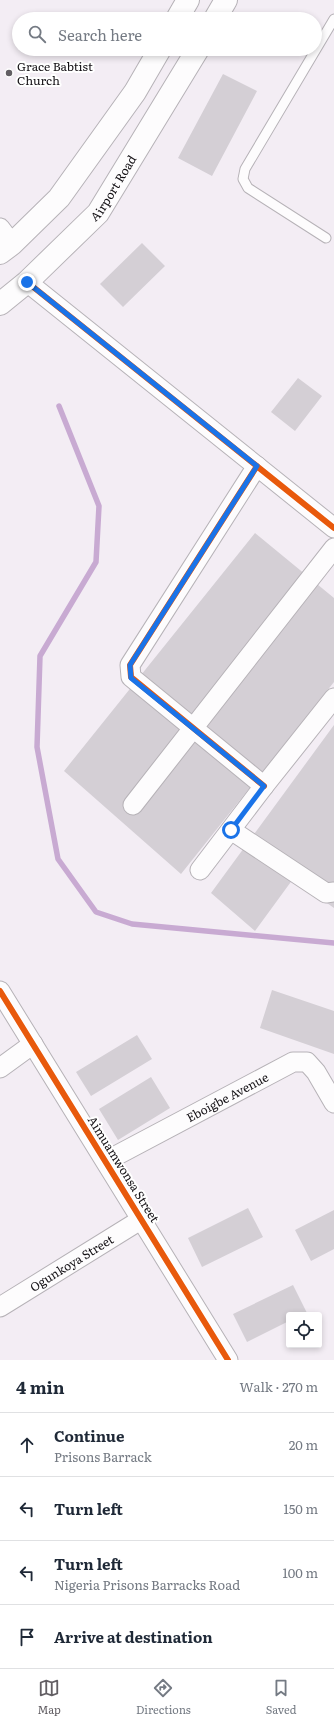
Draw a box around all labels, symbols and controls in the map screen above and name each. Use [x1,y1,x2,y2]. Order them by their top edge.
search box [12,12,322,56]
icon: search [26,23,48,45]
text: Search here [58,23,142,46]
place label: Grace Babtist Church [17,57,93,89]
marker: Grace Babtist Church [4,68,14,78]
street label: Airport Road [86,151,141,225]
route end [18,273,36,291]
route start [222,821,240,839]
street label: Eboigbe Avenue [183,1068,271,1126]
street label: Aimuamwonsa Street [84,1112,164,1226]
street label: Ogunkoya Street [26,1230,117,1296]
map controls [286,1312,322,1348]
button: locate [286,1312,322,1348]
text: 4 min [16,1374,65,1399]
text: Walk · 270 m [239,1377,318,1396]
text: Continue [54,1424,124,1447]
icon: ahead [16,1434,38,1456]
text: 20 m [289,1435,318,1454]
text: Prisons Barrack [54,1447,152,1466]
text: Turn left [54,1497,123,1520]
icon: left [16,1498,38,1520]
text: 150 m [283,1499,318,1518]
text: Turn left [54,1552,123,1575]
icon: left [16,1562,38,1584]
text: 100 m [282,1563,318,1582]
text: Nigeria Prisons Barracks Road [54,1575,240,1594]
text: Arrive at destination [54,1625,213,1648]
icon: arrive [16,1626,38,1648]
tab: Map [37,1677,61,1717]
tab: Directions [136,1677,191,1717]
tab: Saved [266,1677,296,1717]

